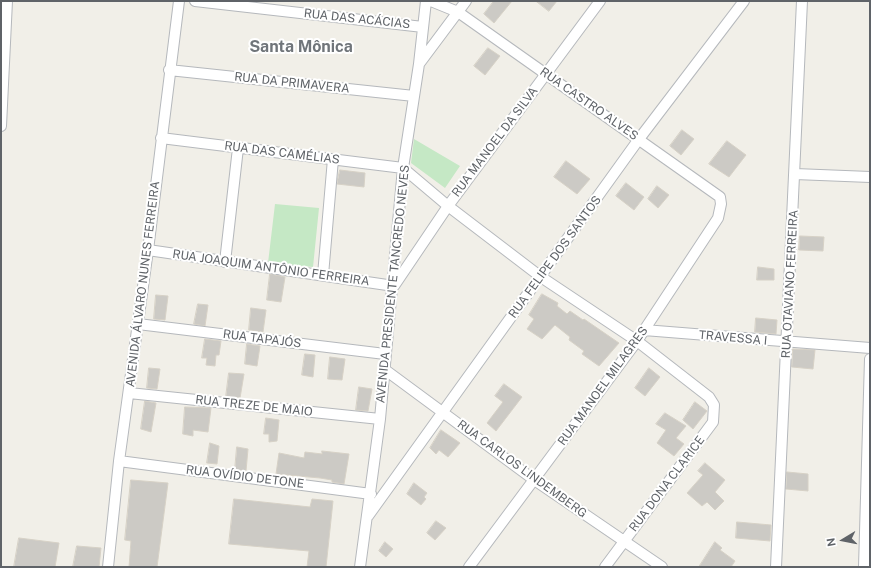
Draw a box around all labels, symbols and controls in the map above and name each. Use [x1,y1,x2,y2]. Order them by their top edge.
street label: RUA DAS ACÁCIAS [303,6,411,32]
district label: Santa Mônica [249,37,353,57]
street label: RUA CASTRO ALVES [537,65,641,143]
street label: RUA DA PRIMAVERA [234,70,350,96]
street label: RUA MANOEL DA SILVA [449,84,541,200]
street label: RUA DAS CAMÉLIAS [224,139,340,167]
street label: AVENIDA PRESIDENTE TANCREDO NEVES [373,164,413,404]
street label: AVENIDA ÁLVARO NUNES FERREIRA [123,180,163,388]
street label: RUA FELIPE DOS SANTOS [506,193,604,321]
street label: RUA OTAVIANO FERREIRA [779,209,801,359]
street label: RUA JOAQUIM ANTÔNIO FERREIRA [172,247,370,289]
street label: RUA MANOEL MILAGRES [555,324,651,448]
street label: RUA TAPAJÓS [222,327,302,351]
street label: TRAVESSA I [698,328,768,348]
street label: RUA TREZE DE MAIO [195,393,313,419]
street label: RUA CARLOS LINDEMBERG [454,417,590,521]
street label: RUA DONA CLARICE [626,433,708,535]
street label: RUA OVÍDIO DETONE [185,463,305,491]
north arrow [823,520,863,560]
text: N [825,537,838,547]

